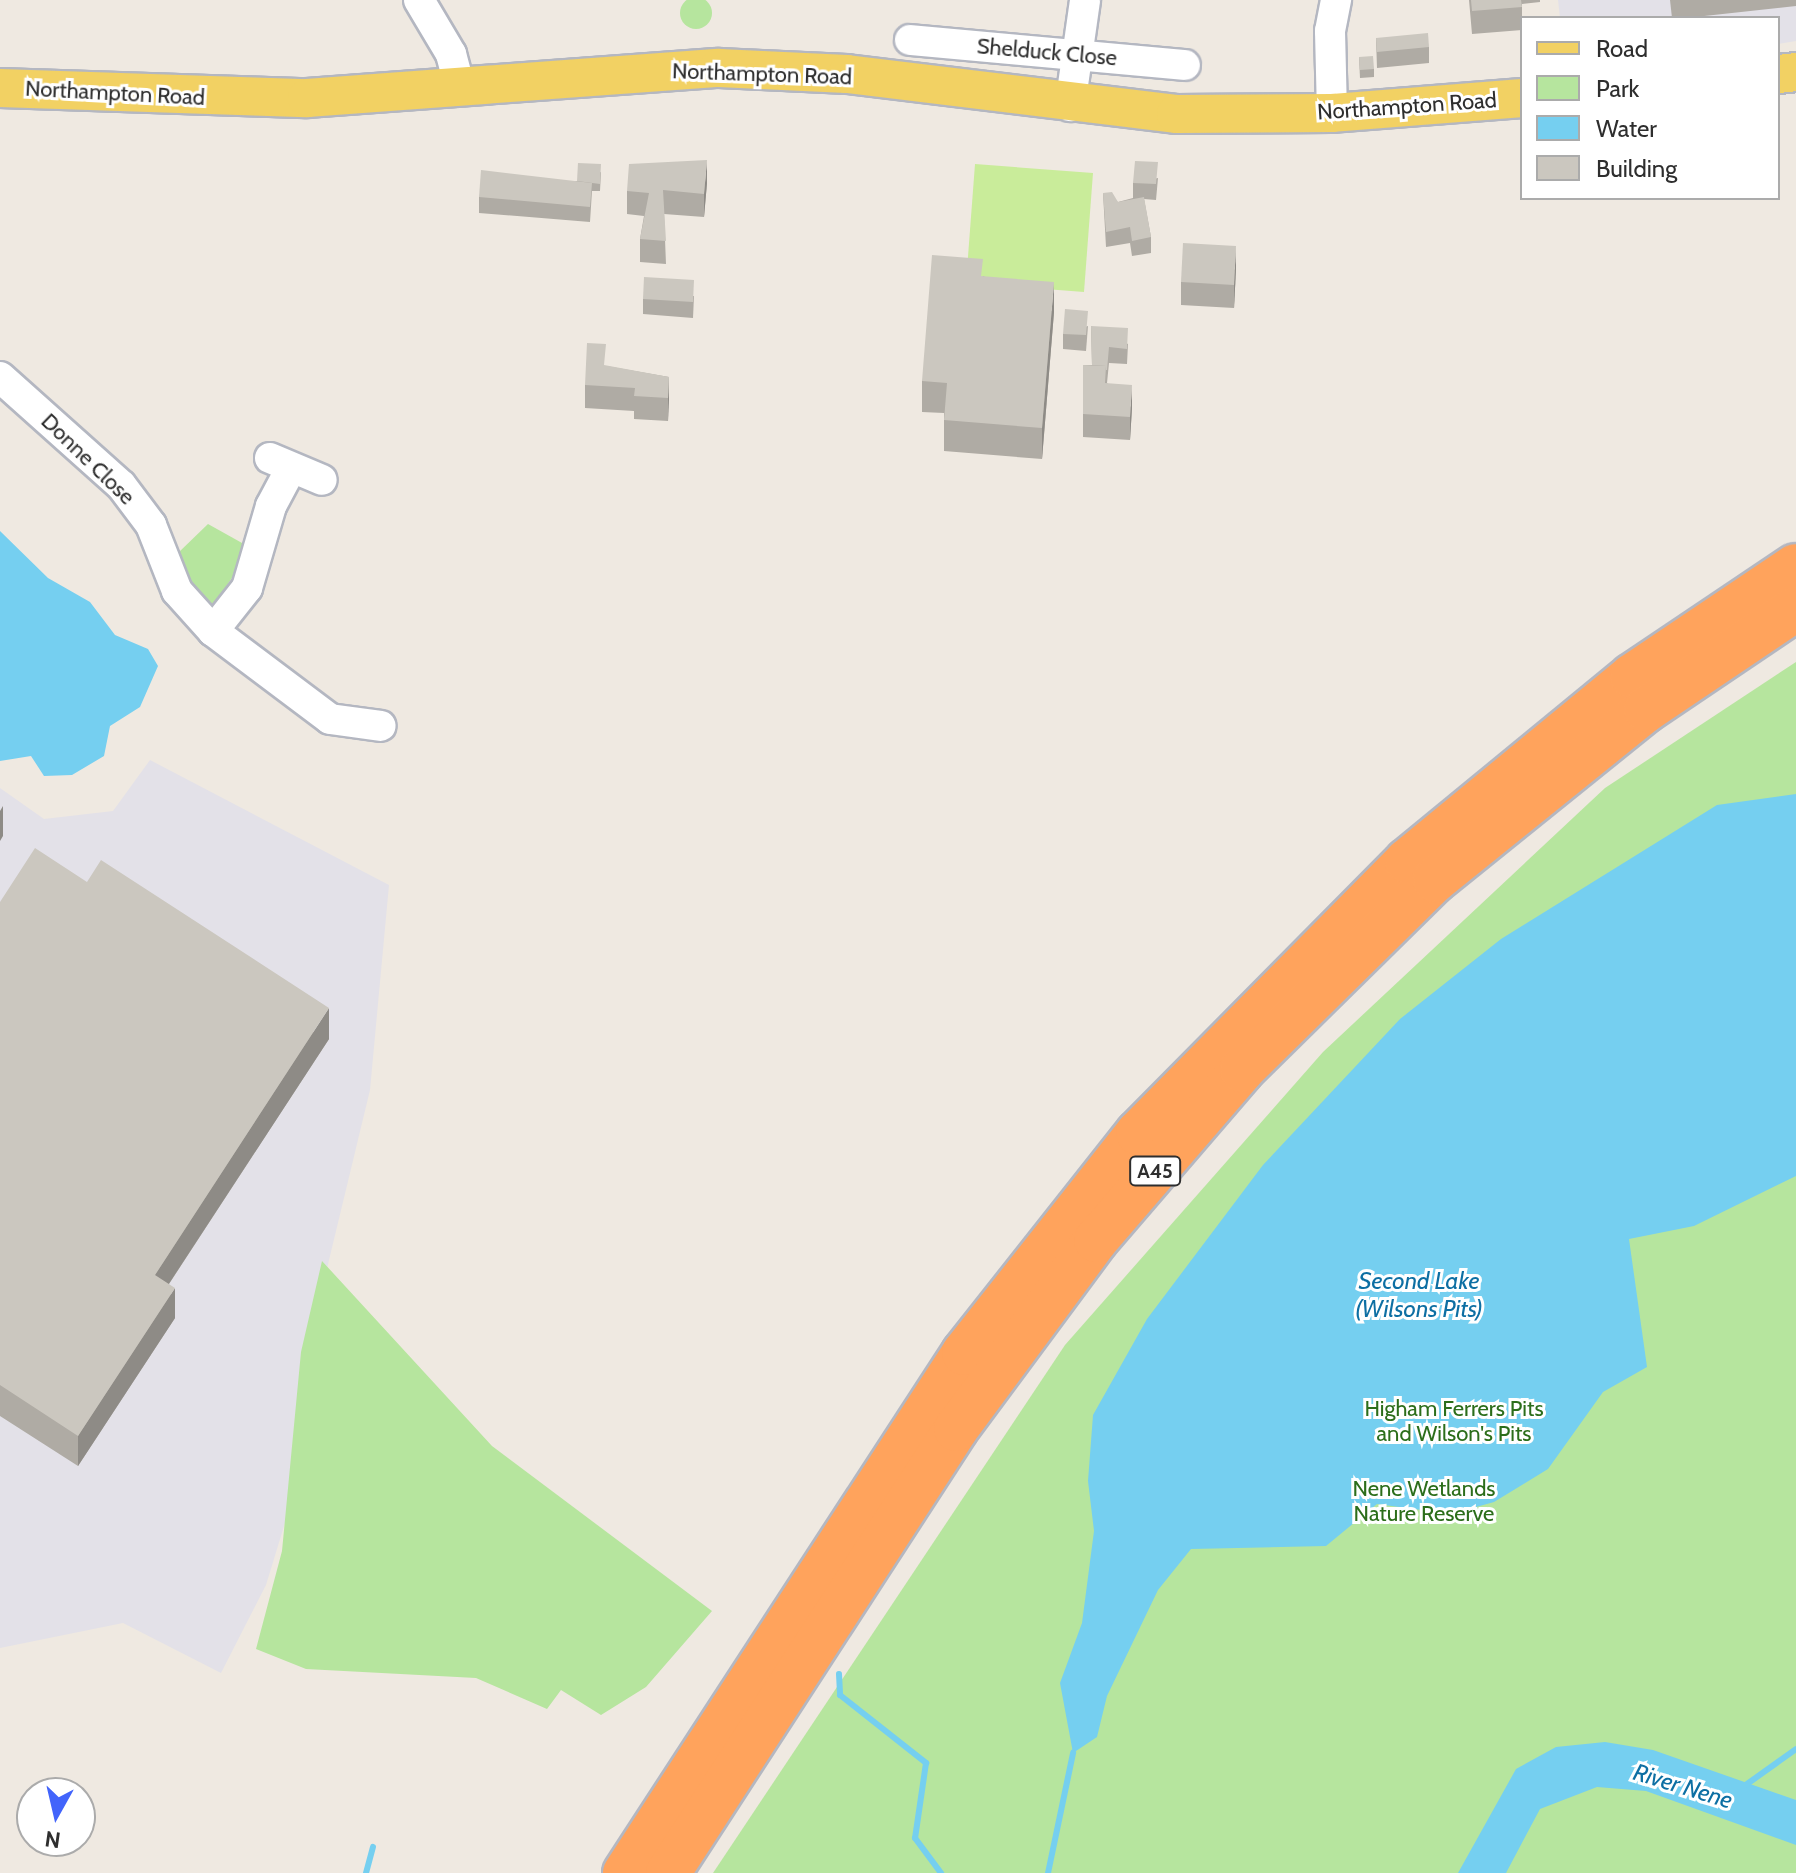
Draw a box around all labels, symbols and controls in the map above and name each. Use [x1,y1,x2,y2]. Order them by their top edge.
legend [1520,16,1780,200]
street label: Shelduck Close [976,33,1118,71]
text: Road [1596,34,1648,63]
street label: Northampton Road [672,58,852,90]
text: Park [1596,74,1639,103]
street label: Northampton Road [24,75,206,111]
street label: Northampton Road [1316,87,1498,125]
text: Water [1596,114,1657,143]
text: Building [1596,154,1677,183]
street label: Donne Close [36,408,140,510]
road number: A45 [1129,1155,1181,1187]
water label: Second Lake (Wilsons Pits) [1355,1267,1483,1323]
park label: Higham Ferrers Pits and Wilson's Pits [1364,1395,1544,1446]
park label: Nene Wetlands Nature Reserve [1353,1475,1495,1526]
water label: River Nene [1630,1757,1736,1815]
north arrow [16,1777,96,1857]
text: N [43,1825,62,1854]

